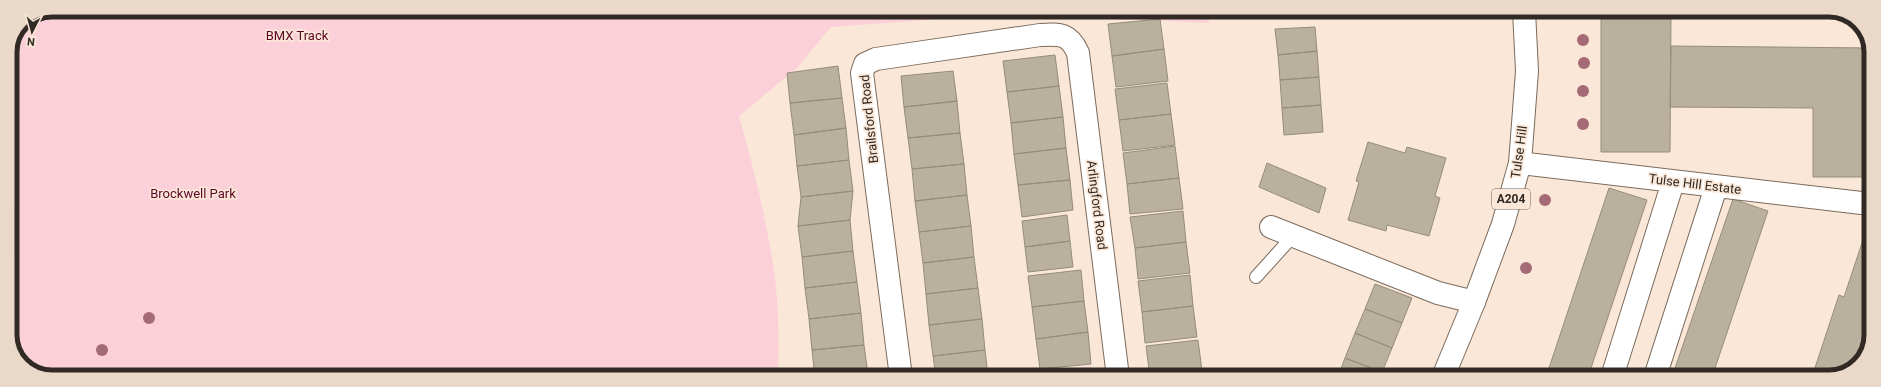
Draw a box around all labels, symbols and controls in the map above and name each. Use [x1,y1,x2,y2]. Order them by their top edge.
north arrow [12,12,52,52]
park label: BMX Track [266,28,329,43]
text: N [26,35,36,48]
street label: Brailsford Road [857,74,881,164]
street label: Tulse Hill [1508,125,1530,179]
street label: Arlingford Road [1084,159,1110,251]
street label: Tulse Hill Estate [1648,171,1742,197]
park label: Brockwell Park [150,186,236,201]
road number: A204 [1492,189,1530,209]

